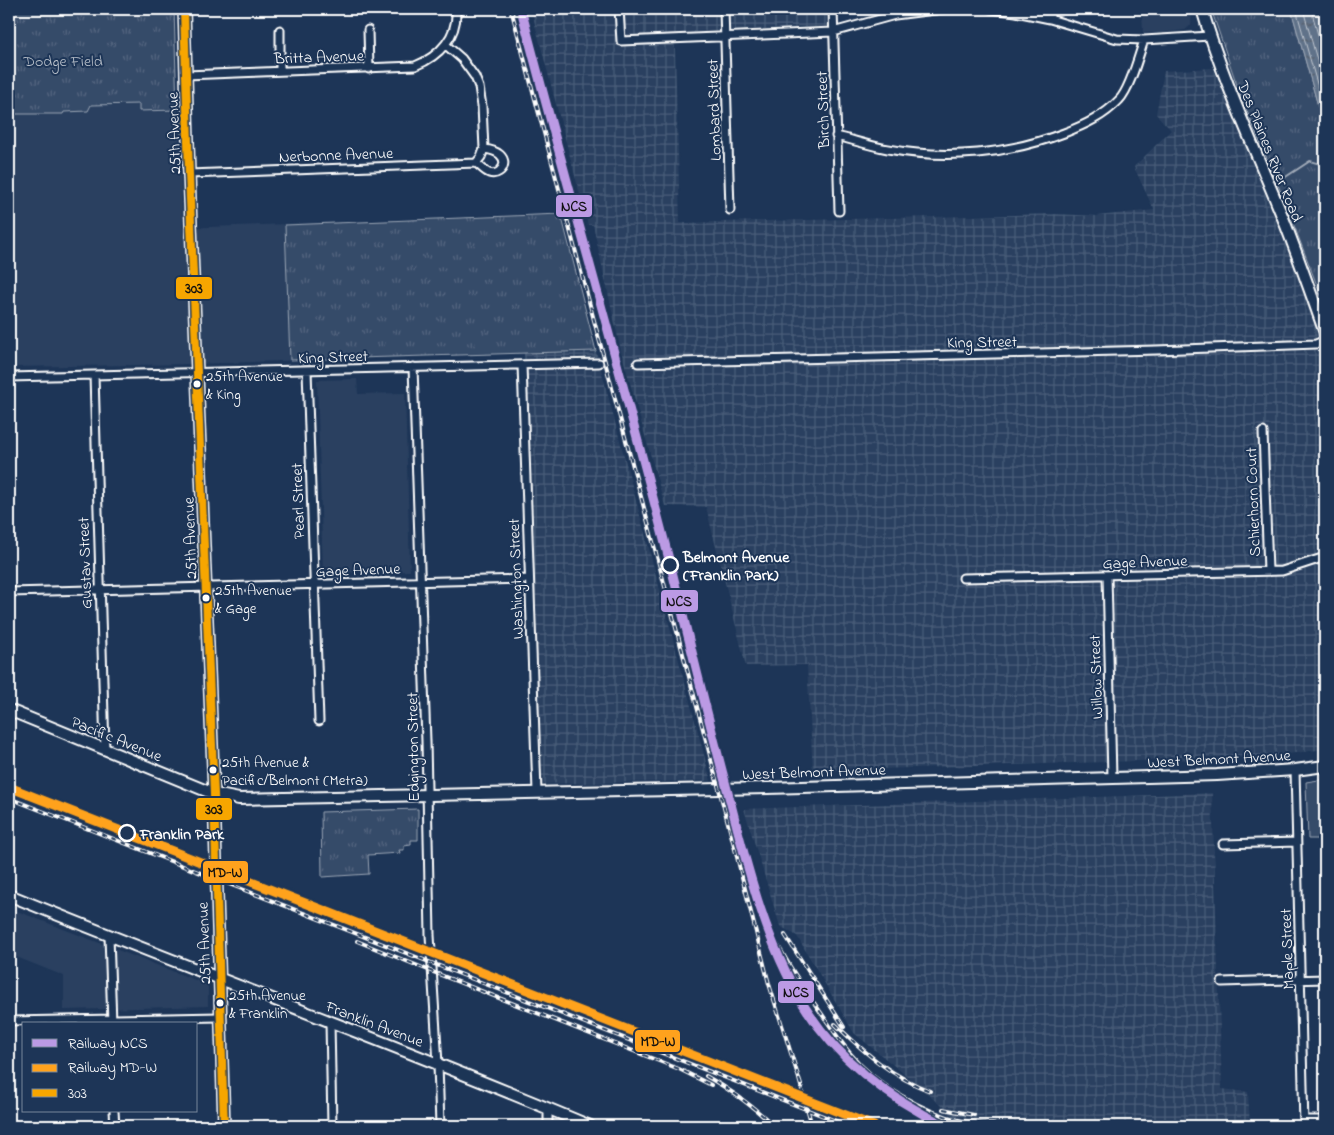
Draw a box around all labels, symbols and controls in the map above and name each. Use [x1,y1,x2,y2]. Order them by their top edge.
street label: Britta Avenue [273,44,365,72]
park label: Dodge Field [22,50,103,74]
street label: Lombard Street [701,58,729,161]
street label: Birch Street [811,70,837,150]
street label: Des Plaines River Road [1230,77,1308,226]
street label: 25th Avenue [162,91,188,174]
street label: Nerbonne Avenue [278,142,395,170]
line badge: NCS [555,194,593,218]
text: NCS [561,197,587,218]
line badge: 303 [175,276,213,300]
text: 303 [184,279,203,300]
street label: King Street [947,330,1018,356]
street label: King Street [298,345,369,371]
place label: 25th Avenue & King [206,366,283,407]
marker: 25th Avenue & King [192,379,202,389]
street label: Schierhorn Court [1240,446,1268,557]
street label: Pearl Street [286,462,312,539]
street label: 25th Avenue [178,496,204,579]
street label: Gustav Street [72,516,100,609]
street label: Washington Street [503,518,531,640]
place label: Belmont Avenue (Franklin Park) [682,546,790,588]
street label: Gage Avenue [1102,549,1189,576]
marker: Belmont Avenue (Franklin Park) [661,556,679,574]
street label: Gage Avenue [315,557,402,584]
place label: 25th Avenue & Gage [215,580,292,621]
line badge: NCS [660,589,699,613]
text: NCS [666,592,692,613]
marker: 25th Avenue & Gage [201,593,211,603]
street label: Willow Street [1084,634,1110,720]
street label: Edgington Street [401,691,427,802]
street label: Pacific Avenue [67,711,166,769]
street label: West Belmont Avenue [1147,744,1292,776]
place label: 25th Avenue & Pacific/Belmont (Metra) [222,752,368,792]
street label: West Belmont Avenue [742,758,887,787]
marker: 25th Avenue & Pacific/Belmont (Metra) [208,765,218,775]
line badge: 303 [195,797,233,821]
text: 303 [204,800,223,821]
place label: Franklin Park [139,823,225,847]
marker: Franklin Park [118,824,136,842]
line badge: MD-W [202,860,249,884]
text: MD-W [208,863,243,884]
street label: 25th Avenue [192,901,218,984]
street label: Maple Street [1275,908,1301,990]
line badge: NCS [777,980,815,1004]
text: NCS [783,983,809,1004]
place label: 25th Avenue & Franklin [229,985,306,1025]
street label: Franklin Avenue [321,995,427,1055]
marker: 25th Avenue & Franklin [215,998,225,1008]
legend [22,1022,198,1112]
line badge: MD-W [634,1029,681,1053]
text: MD-W [641,1032,676,1053]
text: Railway NCS [68,1033,148,1056]
text: Railway MD-W [68,1057,157,1080]
text: 303 [68,1083,87,1105]

